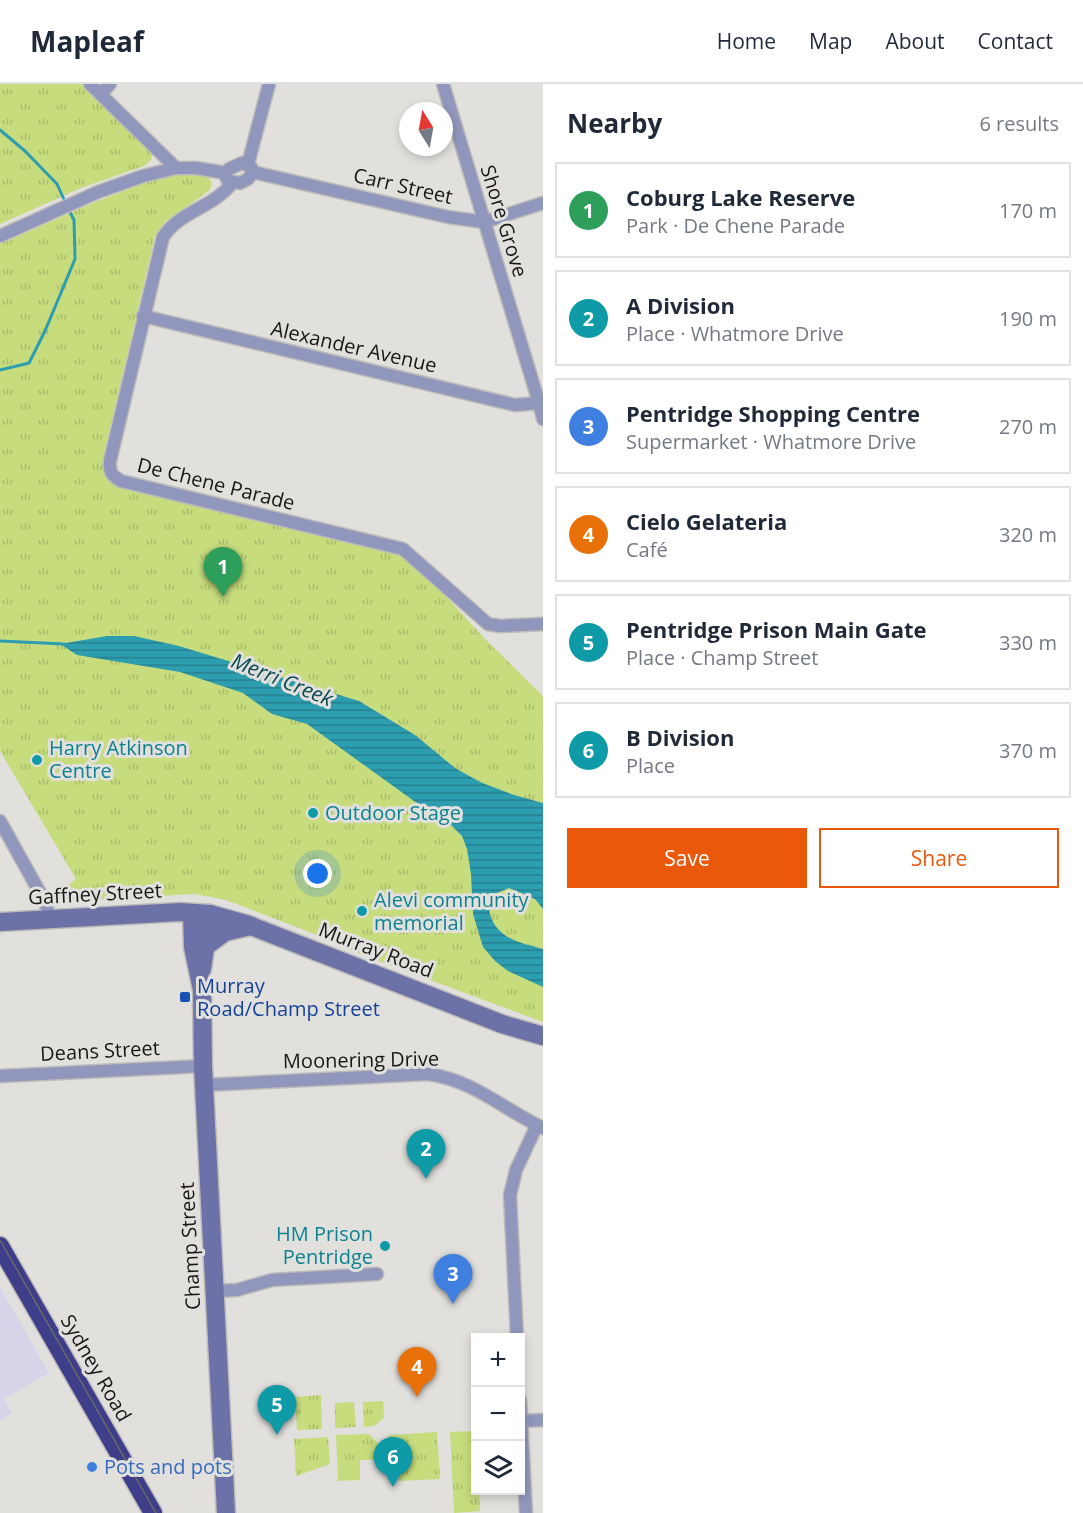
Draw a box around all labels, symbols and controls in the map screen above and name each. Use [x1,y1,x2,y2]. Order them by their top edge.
text: Mapleaf [30,22,144,60]
text: Home [717,27,776,55]
text: Map [809,27,852,55]
text: About [885,27,945,55]
text: Contact [978,27,1053,55]
north arrow [399,102,453,156]
text: Nearby [567,105,662,141]
text: 6 results [979,110,1059,137]
street label: Carr Street [351,161,455,210]
street label: Shore Grove [475,162,534,280]
text: Coburg Lake Reserve [626,182,855,212]
text: 1 [583,197,594,224]
text: 170 m [999,197,1057,224]
text: Park · De Chene Parade [626,212,845,239]
text: A Division [626,290,735,320]
text: 2 [583,305,594,332]
text: 190 m [999,305,1057,332]
street label: Alexander Avenue [269,314,440,379]
text: Place · Whatmore Drive [626,320,844,347]
text: Pentridge Shopping Centre [626,398,920,428]
text: 3 [583,413,594,440]
text: 270 m [999,413,1057,440]
text: Supermarket · Whatmore Drive [626,428,916,455]
street label: De Chene Parade [134,451,298,516]
text: Cielo Gelateria [626,506,787,536]
text: 4 [583,521,594,548]
text: 320 m [999,521,1057,548]
text: Café [626,536,668,563]
pin: 1 [204,548,242,597]
text: Pentridge Prison Main Gate [626,614,927,644]
text: 5 [583,629,594,656]
text: 330 m [999,629,1057,656]
text: Place · Champ Street [626,644,818,671]
water label: Merri Creek [227,646,338,712]
text: B Division [626,722,734,752]
place label: Harry Atkinson Centre [49,734,188,784]
text: 6 [583,737,594,764]
text: 370 m [999,737,1057,764]
text: Place [626,752,675,779]
marker: Harry Atkinson Centre [30,753,44,767]
place label: Outdoor Stage [325,799,461,826]
marker: Outdoor Stage [306,806,320,820]
button: Save [567,828,807,888]
button: Share [819,828,1059,888]
your location [303,859,332,888]
street label: Gaffney Street [28,877,162,910]
place label: Alevi community memorial [374,886,530,936]
marker: Alevi community memorial [355,904,369,918]
street label: Murray Road [315,915,437,984]
place label: Murray Road/Champ Street [197,972,380,1022]
marker: Murray Road/Champ Street [178,990,192,1004]
street label: Deans Street [39,1034,160,1067]
street label: Moonering Drive [283,1045,439,1074]
pin: 2 [406,1130,446,1179]
street label: Champ Street [173,1182,206,1311]
place label: HM Prison Pentridge [276,1220,373,1270]
marker: HM Prison Pentridge [378,1239,392,1253]
pin: 3 [434,1254,472,1304]
street label: Sydney Road [55,1309,138,1426]
map controls [471,1333,525,1495]
button: + [471,1333,525,1387]
pin: 4 [398,1348,436,1397]
pin: 5 [258,1386,296,1435]
button: − [471,1387,525,1441]
pin: 6 [374,1438,412,1487]
button: layers [471,1441,525,1495]
place label: Pots and pots [104,1453,232,1480]
marker: Pots and pots [85,1460,99,1474]

